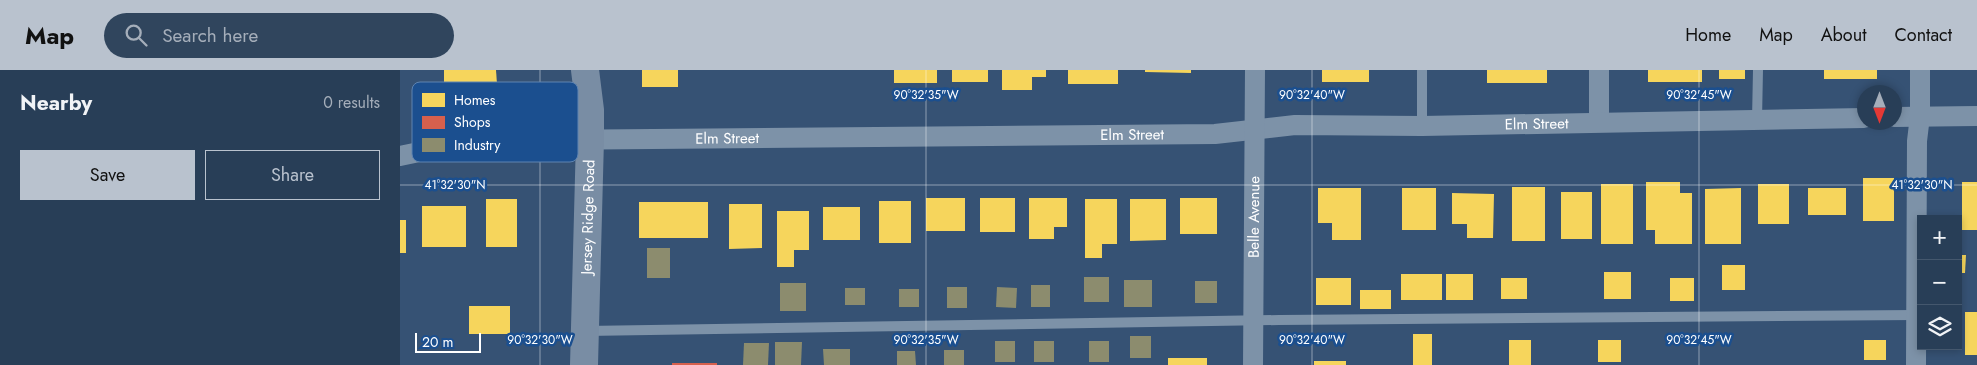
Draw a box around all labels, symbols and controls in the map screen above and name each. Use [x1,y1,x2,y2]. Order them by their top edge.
search box [104,13,454,58]
text: Map [25,18,74,53]
icon: search [122,21,150,49]
text: Search here [162,22,258,49]
text: Home [1685,22,1731,48]
text: Map [1759,22,1793,48]
text: About [1821,22,1866,48]
text: Contact [1894,22,1952,48]
legend [412,82,578,162]
north arrow [1857,85,1902,130]
text: 90°32'35"W [893,86,959,104]
text: 90°32'40"W [1279,86,1345,104]
text: 90°32'45"W [1666,86,1732,104]
text: Nearby [20,88,92,118]
text: Homes [454,90,496,110]
text: 0 results [323,91,380,114]
text: Shops [454,112,491,132]
street label: Elm Street [1504,112,1569,136]
street label: Elm Street [1100,123,1164,146]
street label: Elm Street [695,127,759,150]
text: Industry [454,135,501,155]
button: Save [20,150,195,200]
button: Share [205,150,380,200]
street label: Jersey Ridge Road [575,159,600,277]
text: 41°32'30"N [424,176,486,194]
street label: Belle Avenue [1243,176,1265,258]
text: 41°32'30"N [1891,176,1953,194]
map controls [1917,215,1962,350]
button: + [1917,215,1962,260]
button: − [1917,260,1962,305]
button: layers [1917,305,1962,350]
scale bar [415,330,481,353]
text: 90°32'30"W [507,331,573,349]
text: 90°32'35"W [893,331,959,349]
text: 90°32'40"W [1279,331,1345,349]
text: 90°32'45"W [1666,331,1732,349]
text: 20 m [422,332,454,352]

